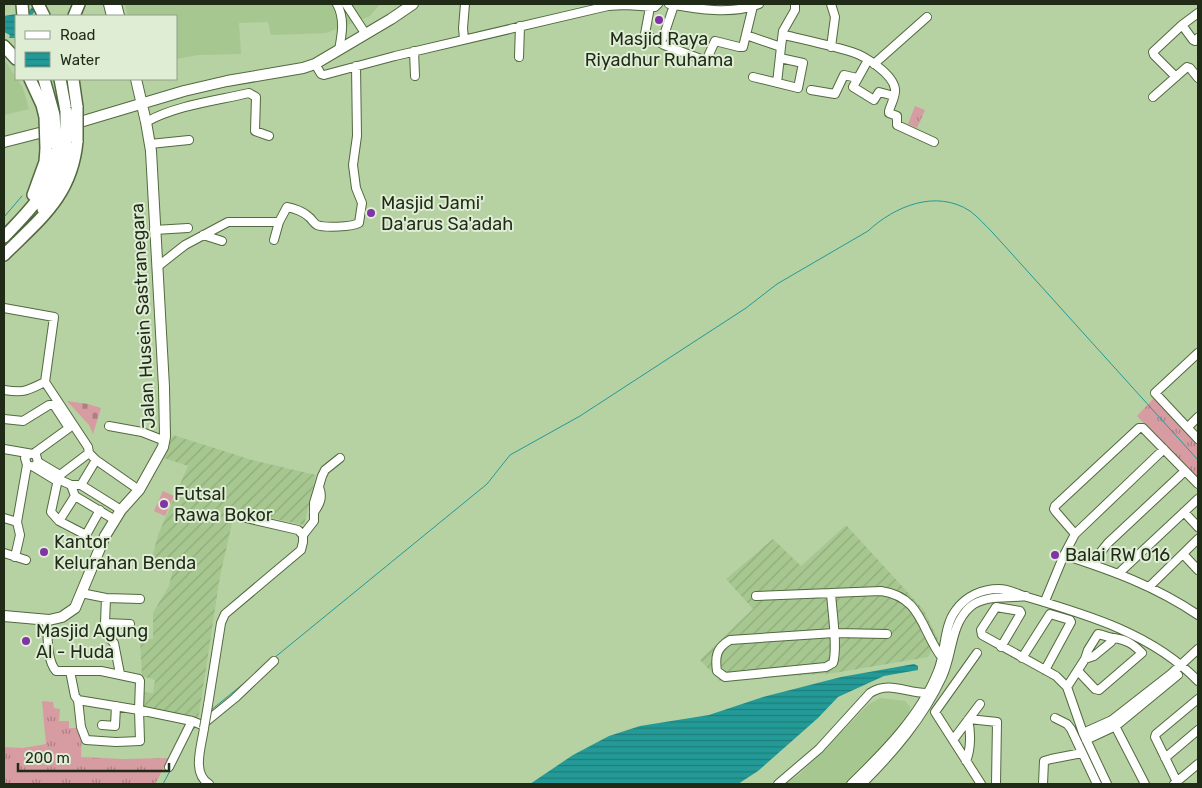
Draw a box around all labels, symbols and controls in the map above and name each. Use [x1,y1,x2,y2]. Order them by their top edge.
marker: Masjid Raya Riyadhur Ruhama [653,14,665,26]
legend [15,15,178,80]
text: Road [60,26,96,44]
place label: Masjid Raya Riyadhur Ruhama [585,28,733,71]
text: Water [60,51,100,69]
place label: Masjid Jami' Da'arus Sa'adah [381,192,513,235]
street label: Jalan Husein Sastranegara [126,203,160,429]
marker: Masjid Jami' Da'arus Sa'adah [365,207,377,219]
place label: Futsal Rawa Bokor [174,483,273,526]
marker: Futsal Rawa Bokor [158,498,170,510]
place label: Kantor Kelurahan Benda [54,531,196,574]
place label: Balai RW 016 [1065,544,1170,566]
marker: Kantor Kelurahan Benda [38,546,50,558]
marker: Balai RW 016 [1049,549,1061,561]
place label: Masjid Agung Al - Huda [36,620,148,663]
marker: Masjid Agung Al - Huda [20,635,32,647]
scale bar [18,740,169,772]
text: 200 m [25,749,70,767]

